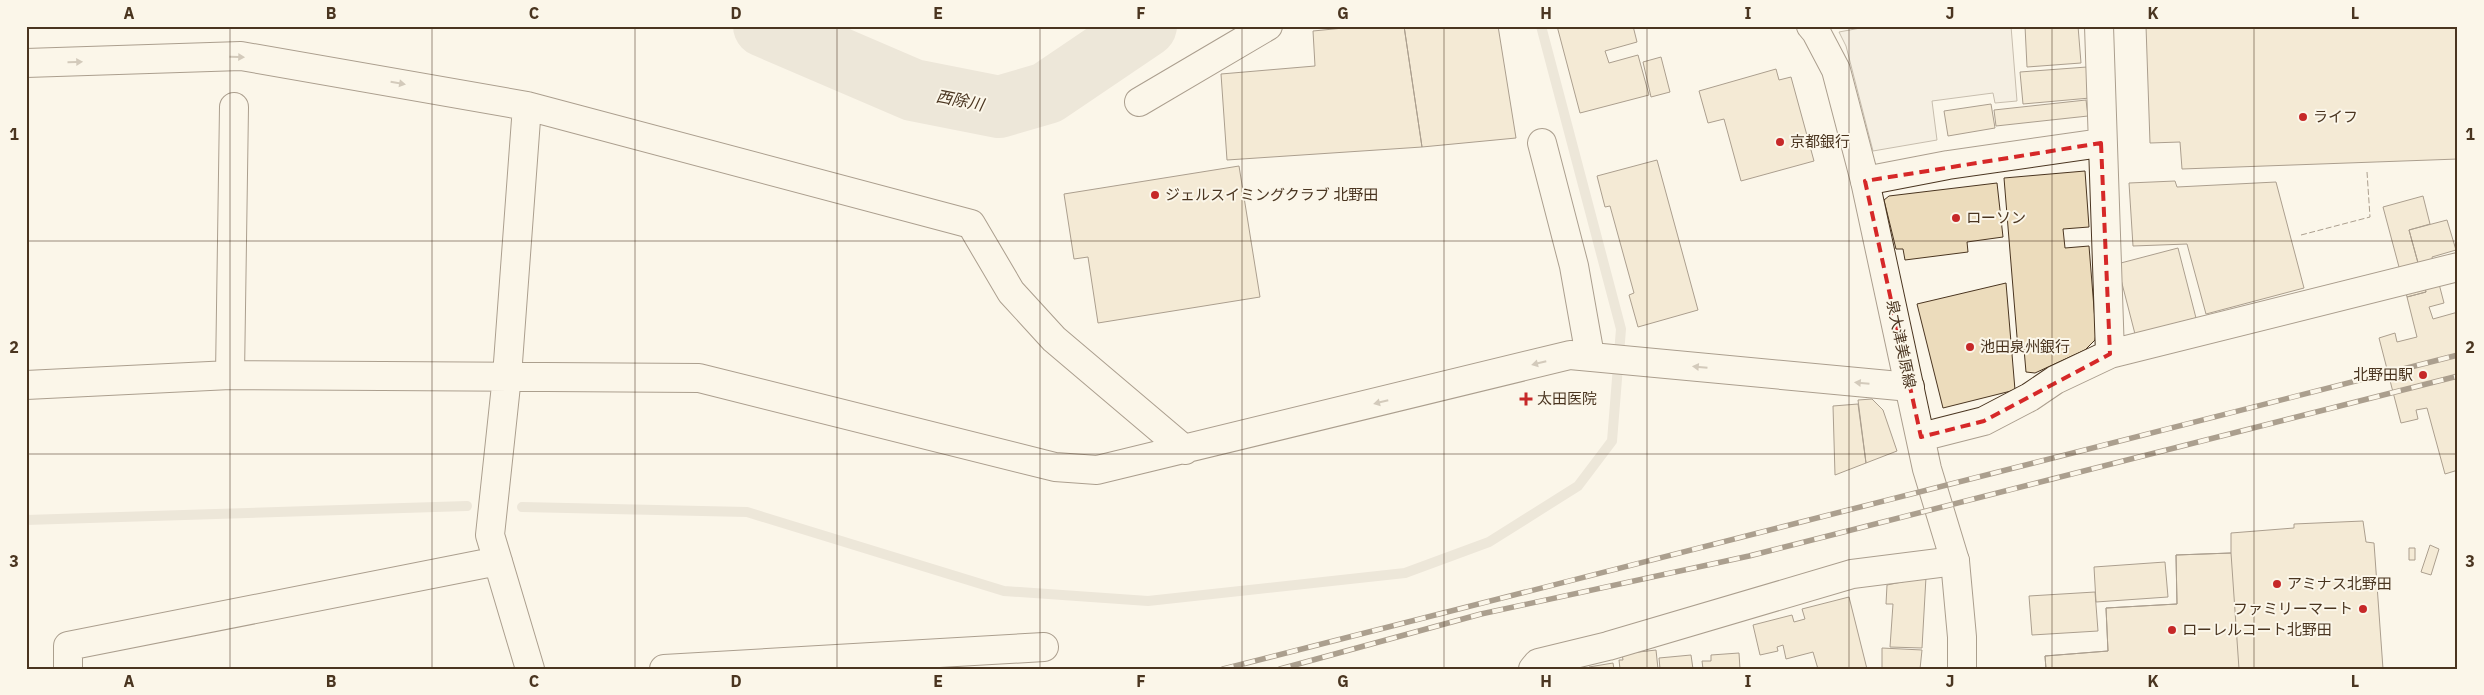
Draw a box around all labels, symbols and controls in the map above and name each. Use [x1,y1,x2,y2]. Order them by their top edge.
text: A [124,3,135,23]
text: B [326,3,337,23]
text: C [529,3,539,23]
text: D [730,3,742,23]
text: E [933,3,943,23]
text: F [1136,3,1146,23]
text: G [1337,3,1349,23]
text: H [1540,3,1552,23]
text: I [1745,3,1752,23]
text: J [1946,3,1954,23]
text: K [2147,3,2159,23]
text: L [2351,3,2359,23]
one-way arrow [230,53,246,61]
one-way arrow [67,57,83,65]
one-way arrow [390,80,406,88]
water label: 西除川 [935,86,987,115]
place label: ライフ [2313,107,2358,126]
marker: ライフ [2297,111,2309,123]
text: 1 [9,124,19,144]
text: 1 [2465,124,2475,144]
place label: 京都銀行 [1790,132,1850,151]
marker: 京都銀行 [1774,136,1786,148]
place label: ジェルスイミングクラブ 北野田 [1165,185,1378,204]
marker: ジェルスイミングクラブ 北野田 [1149,189,1161,201]
place label: ローソン [1966,208,2026,227]
marker: ローソン [1950,212,1962,224]
street label: 泉大津美原線 [1883,298,1920,390]
text: 2 [9,337,19,357]
place label: 池田泉州銀行 [1980,337,2070,356]
text: 2 [2465,337,2475,357]
marker: 池田泉州銀行 [1964,341,1976,353]
one-way arrow [1532,359,1547,367]
one-way arrow [1692,363,1708,371]
place label: 北野田駅 [2353,365,2413,384]
marker: 北野田駅 [2417,369,2429,381]
one-way arrow [1854,378,1870,386]
place label: 太田医院 [1537,389,1597,408]
marker: 太田医院 [1519,392,1533,406]
one-way arrow [1374,398,1389,406]
text: 3 [9,551,19,571]
text: 3 [2465,551,2475,571]
place label: アミナス北野田 [2287,574,2392,593]
marker: アミナス北野田 [2271,578,2283,590]
place label: ファミリーマート [2233,599,2353,618]
marker: ファミリーマート [2357,603,2369,615]
place label: ローレルコート北野田 [2182,620,2332,639]
marker: ローレルコート北野田 [2166,624,2178,636]
text: A [124,671,135,691]
text: B [326,671,337,691]
text: C [529,671,539,691]
text: D [730,671,742,691]
text: E [933,671,943,691]
text: F [1136,671,1146,691]
text: G [1337,671,1349,691]
text: H [1540,671,1552,691]
text: I [1745,671,1752,691]
text: J [1946,671,1954,691]
text: K [2147,671,2159,691]
text: L [2351,671,2359,691]

